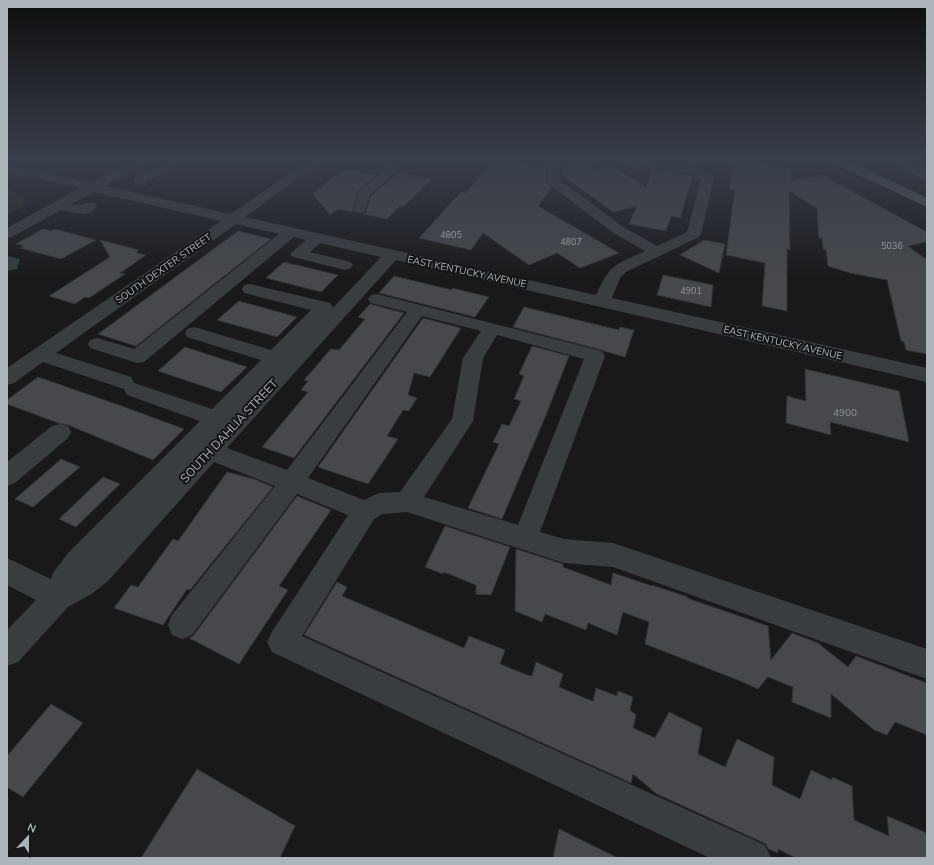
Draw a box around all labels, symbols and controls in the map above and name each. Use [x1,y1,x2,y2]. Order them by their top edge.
house number: 4805 [440,229,462,241]
street label: SOUTH DEXTER STREET [113,230,214,307]
house number: 4807 [560,236,582,248]
house number: 5036 [881,240,903,252]
street label: EAST KENTUCKY AVENUE [406,253,528,291]
house number: 4901 [680,285,702,297]
street label: EAST KENTUCKY AVENUE [722,322,844,363]
street label: SOUTH DAHLIA STREET [177,375,282,486]
house number: 4900 [833,406,857,420]
north arrow [8,817,48,857]
text: N [25,820,38,837]

